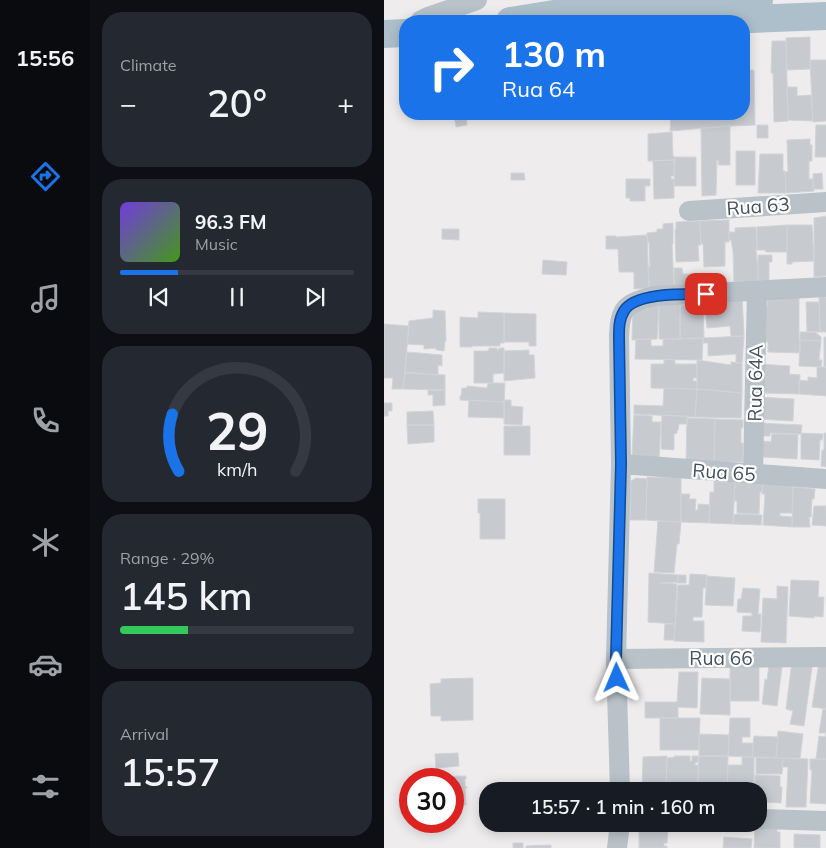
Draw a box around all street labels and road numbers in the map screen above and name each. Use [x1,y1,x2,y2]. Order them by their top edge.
street label: Rua 63 [726,192,790,220]
street label: Rua 64A [742,344,768,422]
street label: Rua 65 [692,458,756,486]
street label: Rua 66 [689,646,753,670]

